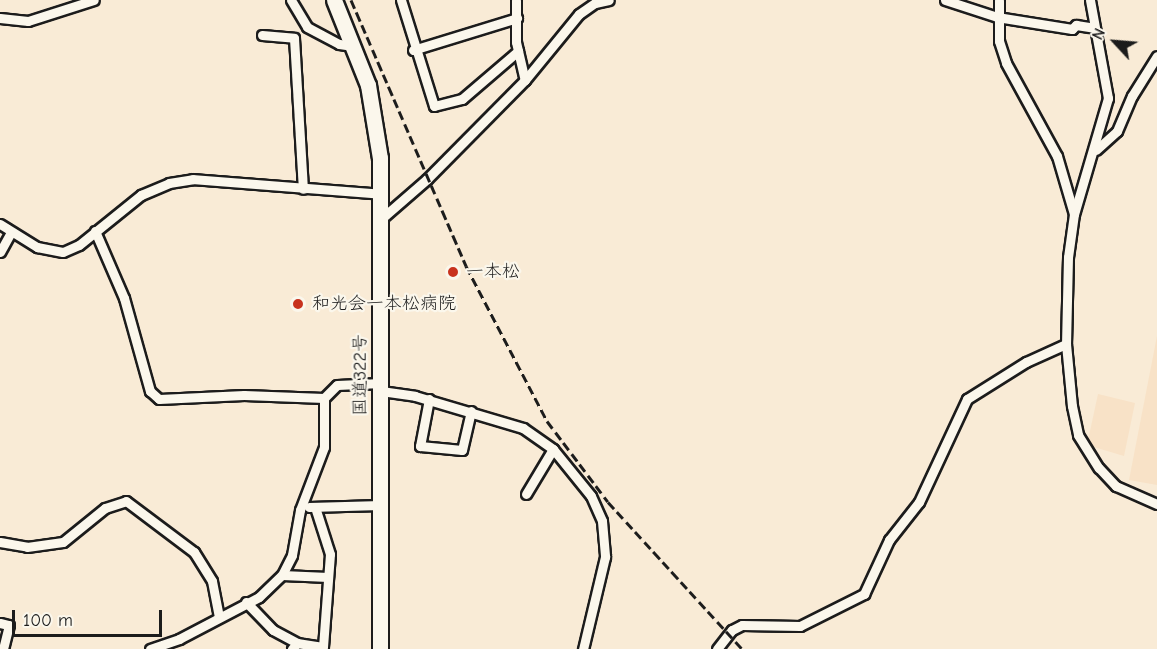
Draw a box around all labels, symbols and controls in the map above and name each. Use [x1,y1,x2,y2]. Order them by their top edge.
north arrow [1085,12,1145,72]
text: N [1088,25,1109,43]
place label: 一本松 [466,261,520,283]
marker: 一本松 [444,263,462,281]
place label: 和光会一本松病院 [312,293,456,315]
marker: 和光会一本松病院 [289,295,307,313]
street label: 国道322号 [350,334,372,416]
scale bar [15,598,165,636]
text: 100 m [23,610,73,631]

